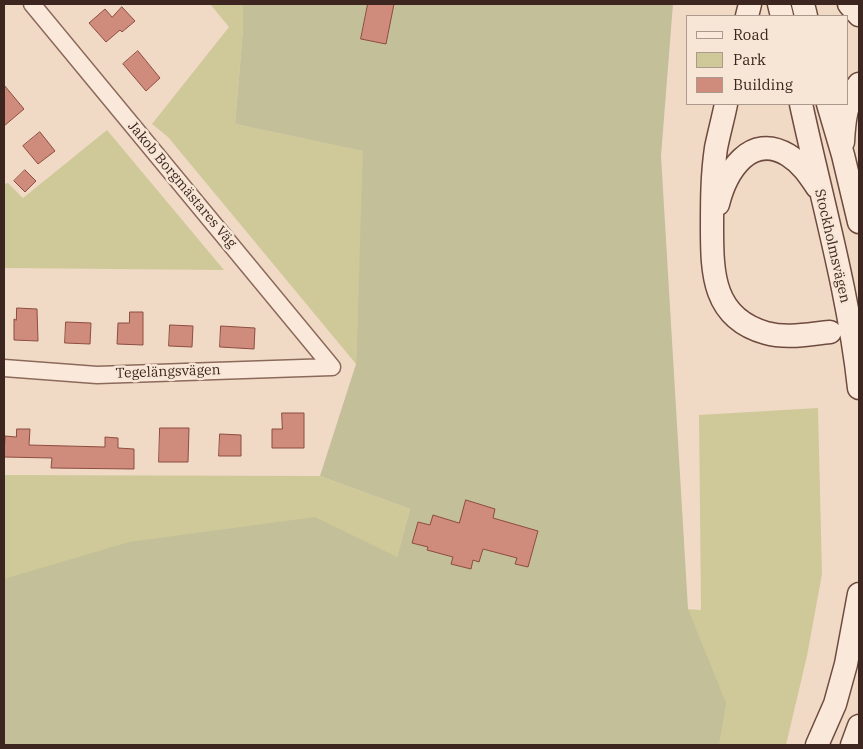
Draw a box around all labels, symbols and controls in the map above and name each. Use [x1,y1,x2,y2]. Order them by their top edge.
legend [686,15,848,105]
text: Road [733,25,769,44]
text: Park [733,50,766,69]
text: Building [733,75,793,94]
street label: Jakob Borgmästares Väg [124,118,240,252]
street label: Stockholmsvägen [811,187,853,305]
street label: Tegelängsvägen [115,362,221,382]

